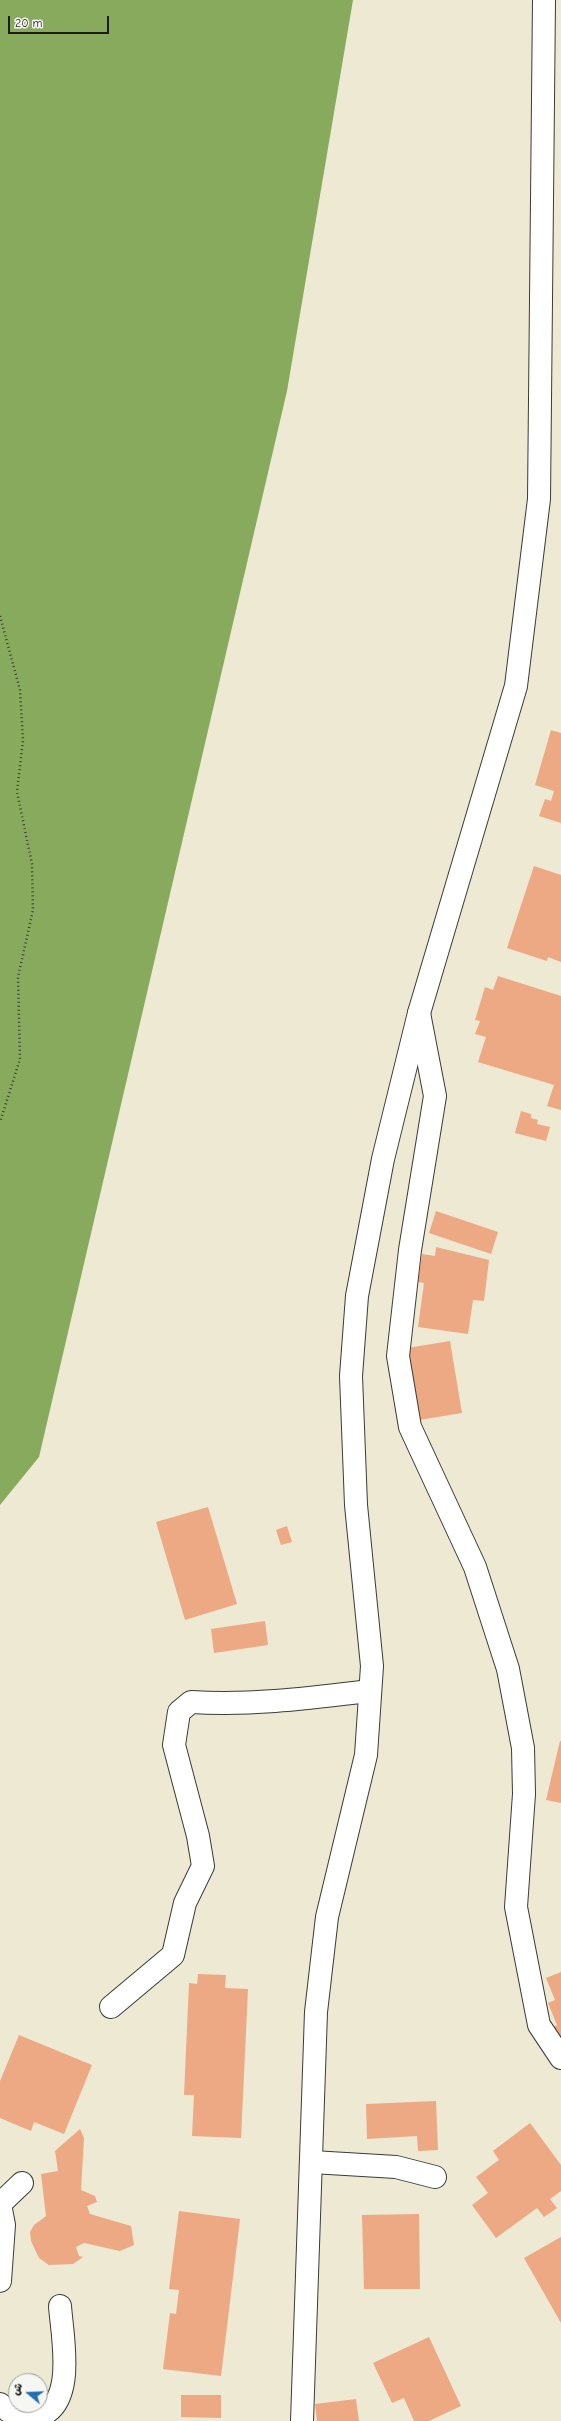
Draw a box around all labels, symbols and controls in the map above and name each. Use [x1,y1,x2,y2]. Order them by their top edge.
scale bar [10,8,111,34]
text: 20 m [15,16,43,30]
north arrow [8,2373,48,2413]
text: ش [9,2381,25,2397]

